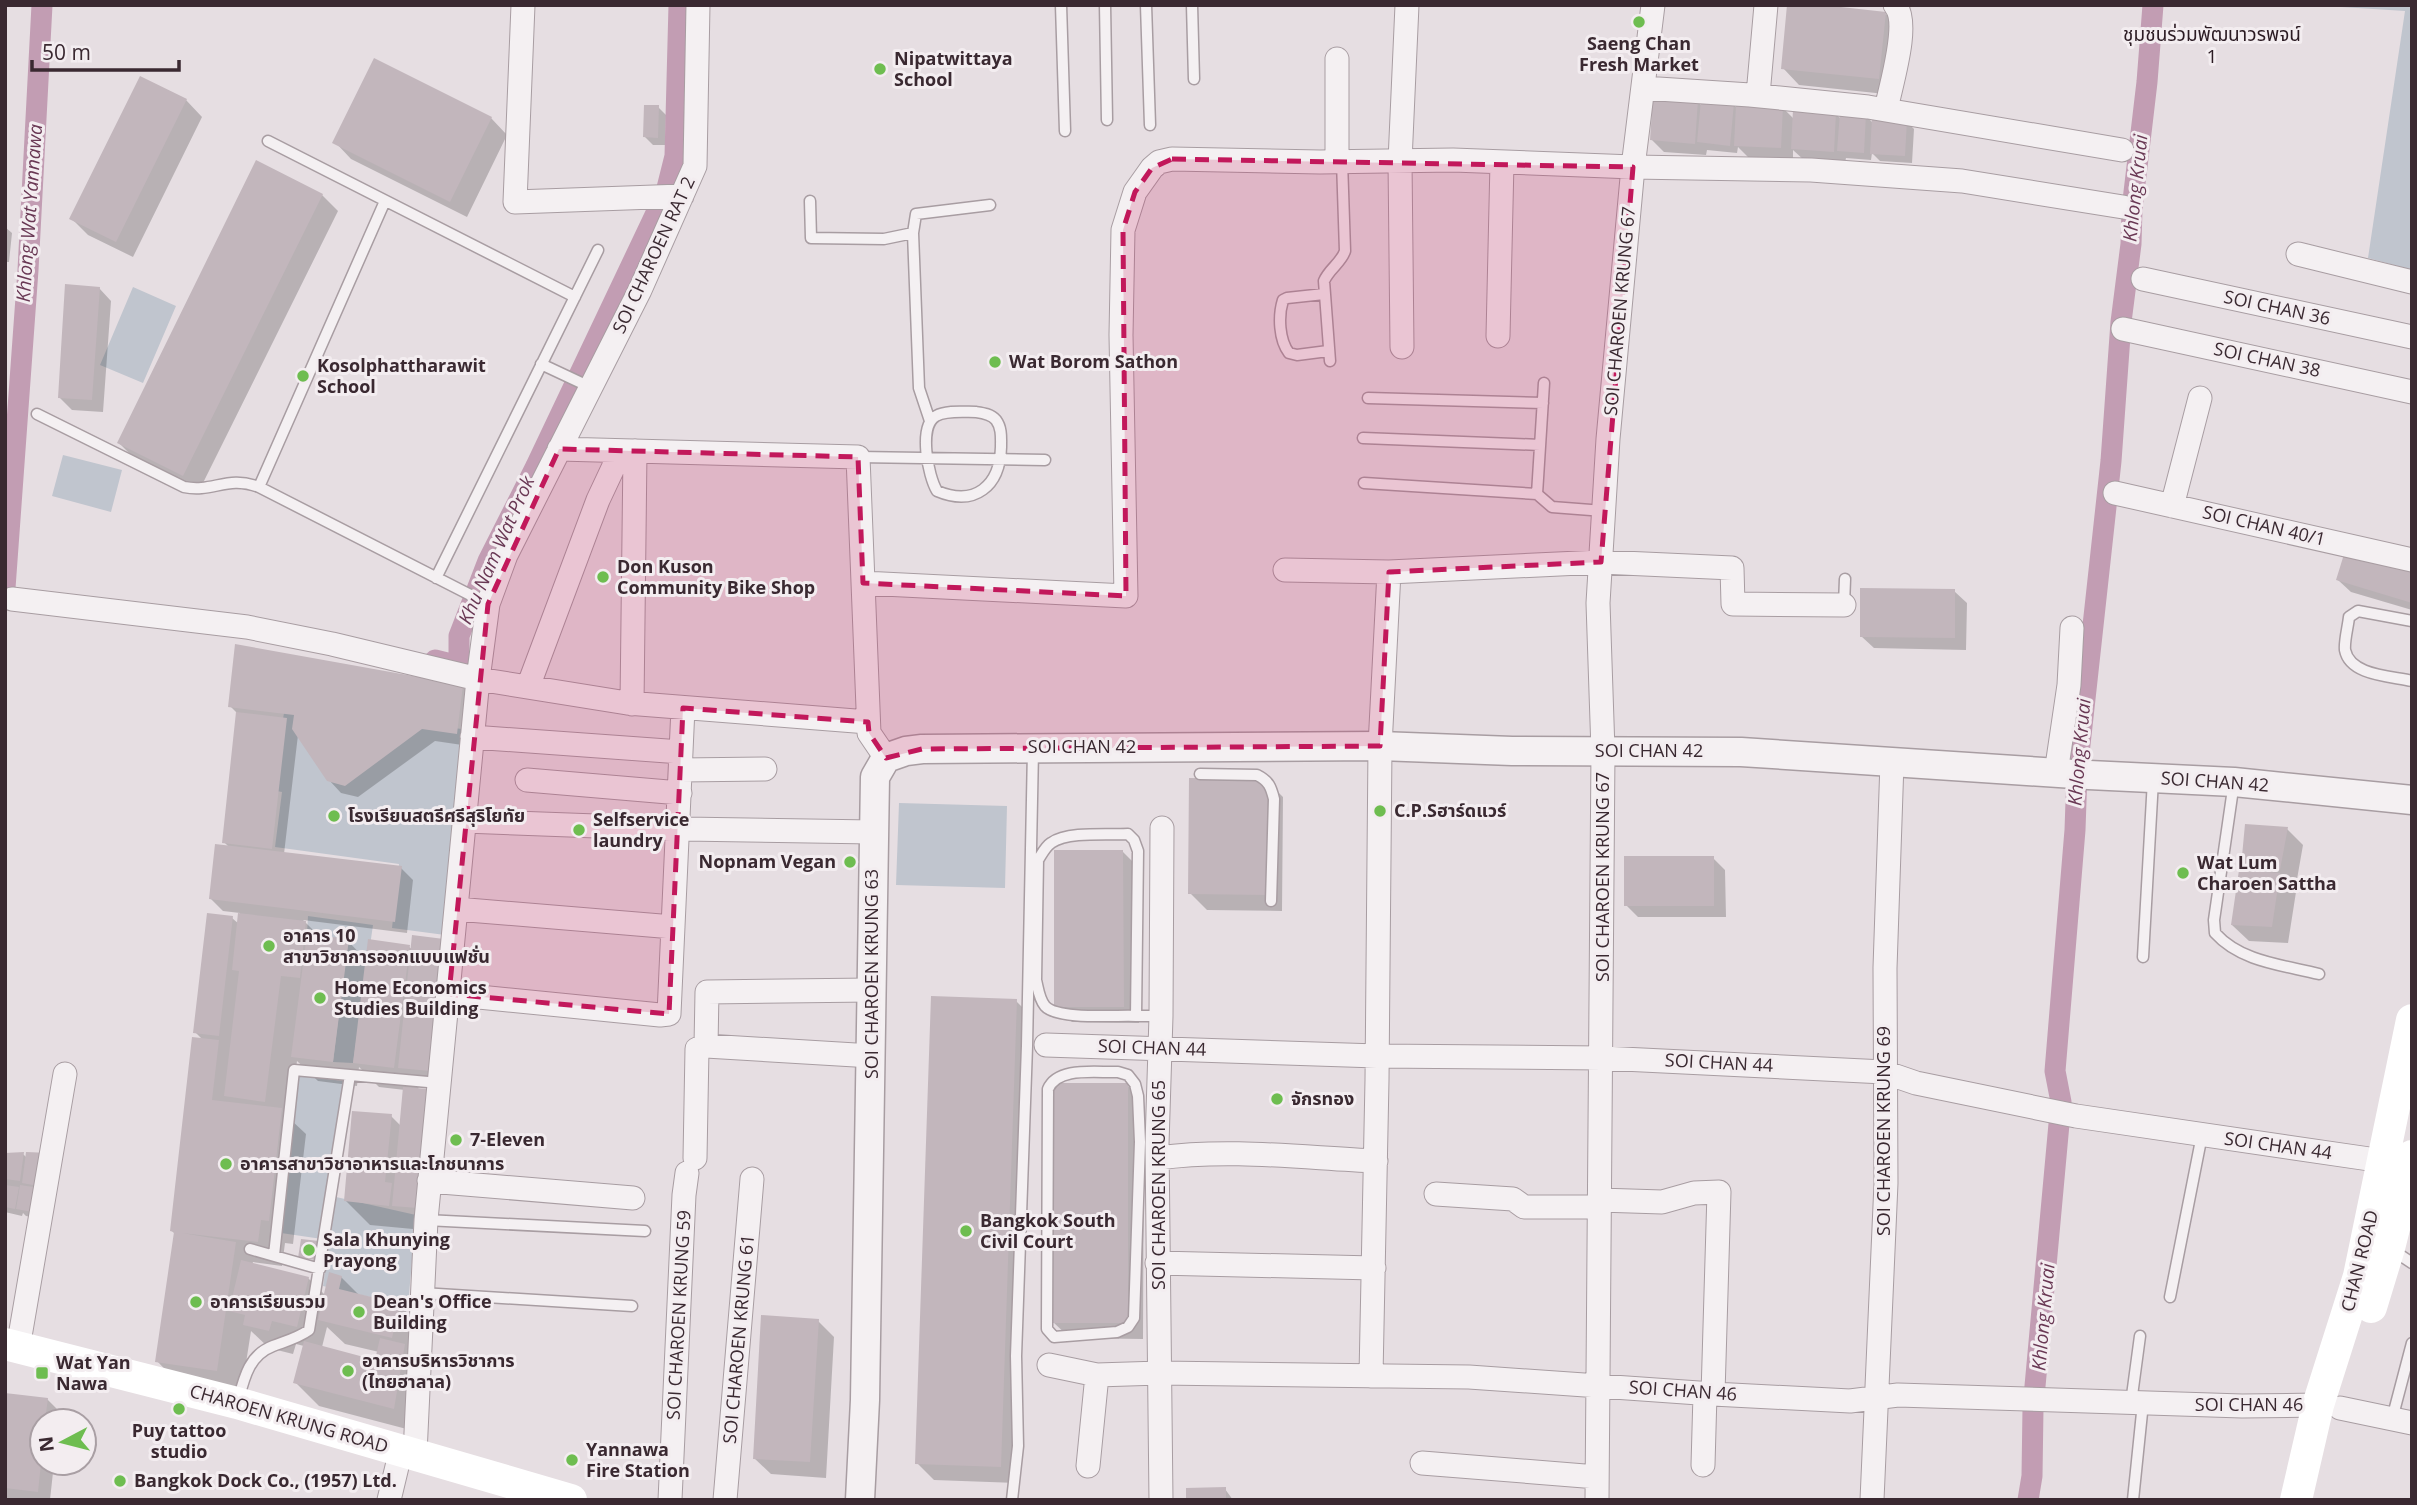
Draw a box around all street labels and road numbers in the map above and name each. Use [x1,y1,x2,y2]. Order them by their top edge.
street label: SOI CHAROEN RAT 2 [606,172,700,337]
street label: SOI CHAROEN KRUNG 67 [1598,205,1640,417]
street label: SOI CHAN 36 [2222,284,2333,330]
street label: SOI CHAN 38 [2212,336,2323,382]
street label: SOI CHAN 40/1 [2200,499,2328,551]
street label: SOI CHAN 42 [1028,734,1136,758]
street label: SOI CHAN 42 [1595,738,1703,762]
street label: SOI CHAN 42 [2160,765,2270,797]
street label: SOI CHAROEN KRUNG 67 [1590,772,1614,982]
street label: SOI CHAROEN KRUNG 63 [859,869,883,1079]
street label: SOI CHAROEN KRUNG 69 [1871,1026,1895,1236]
street label: SOI CHAN 44 [1097,1033,1207,1061]
street label: SOI CHAN 44 [1664,1047,1774,1077]
street label: SOI CHAROEN KRUNG 65 [1146,1080,1170,1290]
street label: SOI CHAN 44 [2223,1126,2333,1164]
street label: CHAN ROAD [2335,1208,2383,1314]
street label: SOI CHAROEN KRUNG 59 [661,1209,695,1420]
street label: SOI CHAROEN KRUNG 61 [717,1233,759,1445]
street label: SOI CHAN 46 [1628,1374,1738,1406]
street label: CHAROEN KRUNG ROAD [187,1378,391,1458]
street label: SOI CHAN 46 [2195,1392,2303,1416]

